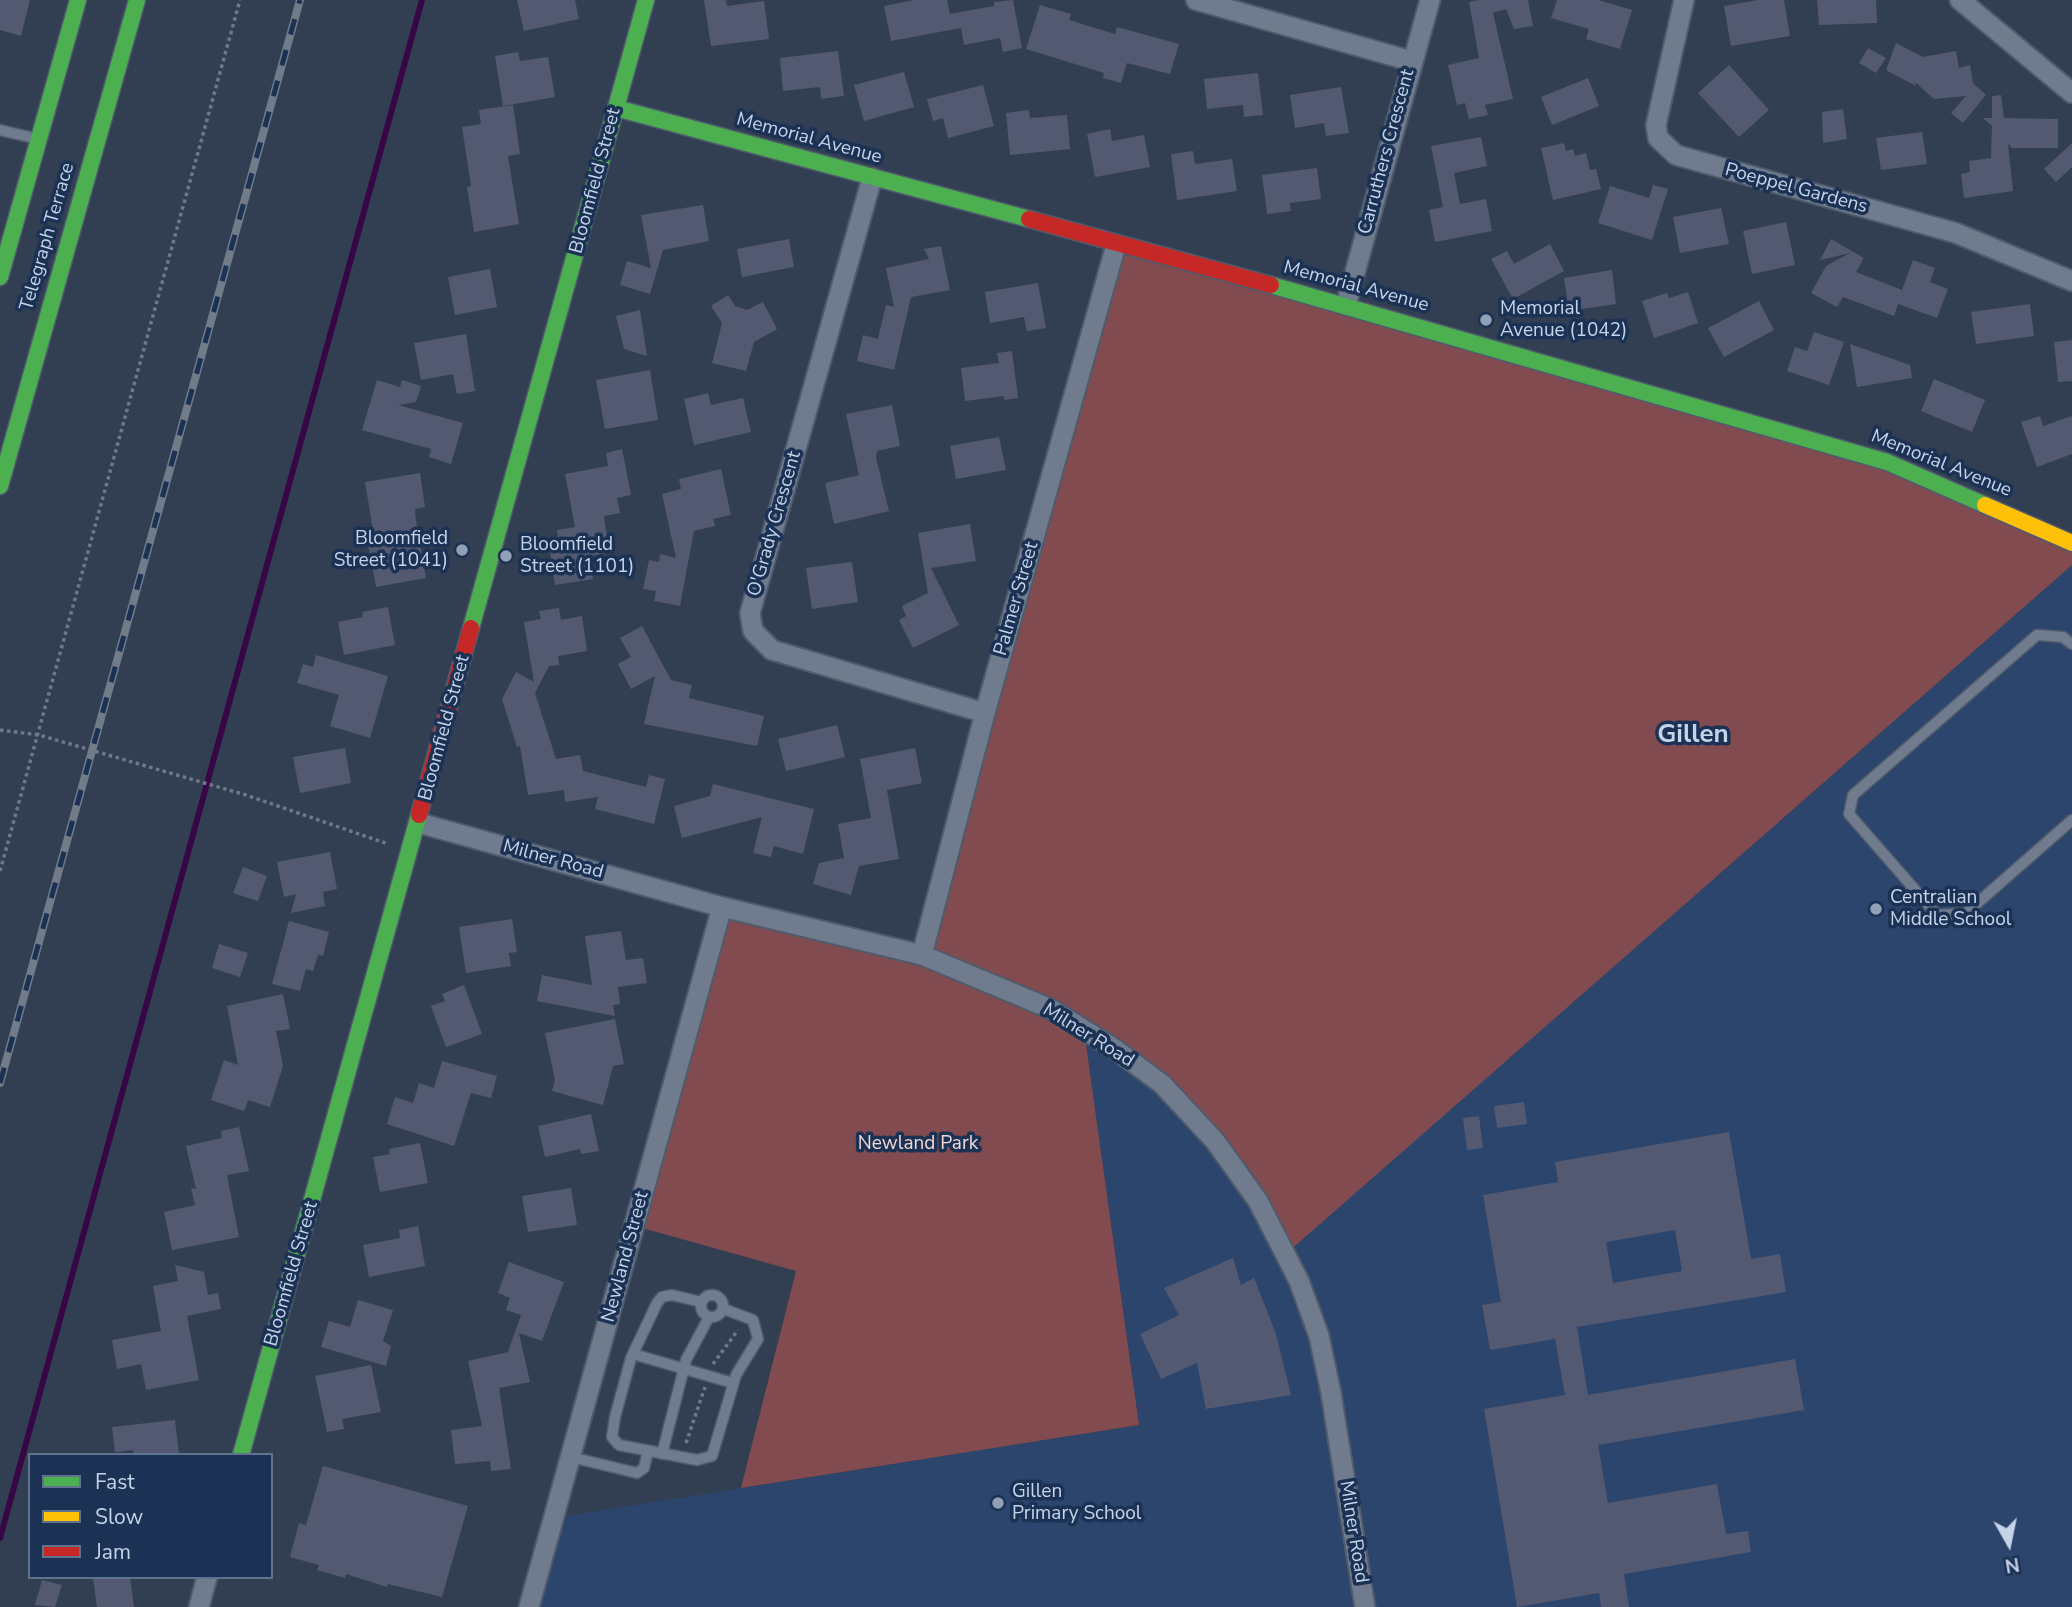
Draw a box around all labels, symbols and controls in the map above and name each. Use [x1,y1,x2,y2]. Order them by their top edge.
street label: Carruthers Crescent [1354,67,1420,237]
street label: Bloomfield Street [566,106,626,256]
street label: Memorial Avenue [734,109,884,169]
street label: Poeppel Gardens [1722,159,1870,219]
street label: Telegraph Terrace [16,160,80,314]
street label: Memorial Avenue [1281,257,1431,317]
place label: Memorial Avenue (1042) [1500,298,1627,342]
marker: Memorial Avenue (1042) [1478,312,1494,328]
street label: Memorial Avenue [1867,425,2015,503]
street label: O'Grady Crescent [743,449,807,599]
place label: Bloomfield Street (1041) [334,528,448,572]
place label: Bloomfield Street (1101) [520,534,634,578]
street label: Palmer Street [990,540,1044,658]
marker: Bloomfield Street (1041) [454,542,470,558]
marker: Bloomfield Street (1101) [498,548,514,564]
street label: Bloomfield Street [415,653,475,803]
district label: Gillen [1657,720,1729,752]
street label: Milner Road [500,836,606,884]
place label: Centralian Middle School [1890,887,2011,931]
marker: Centralian Middle School [1868,901,1884,917]
street label: Milner Road [1038,999,1138,1073]
park label: Newland Park [858,1133,978,1155]
street label: Newland Street [598,1189,654,1325]
street label: Bloomfield Street [260,1199,324,1349]
legend [28,1453,273,1579]
text: Fast [95,1468,135,1496]
street label: Milner Road [1334,1479,1372,1585]
place label: Gillen Primary School [1012,1481,1141,1525]
marker: Gillen Primary School [990,1495,1006,1511]
text: Slow [95,1503,143,1531]
north arrow [1974,1509,2044,1579]
text: Jam [95,1538,131,1566]
text: N [2003,1551,2021,1579]

